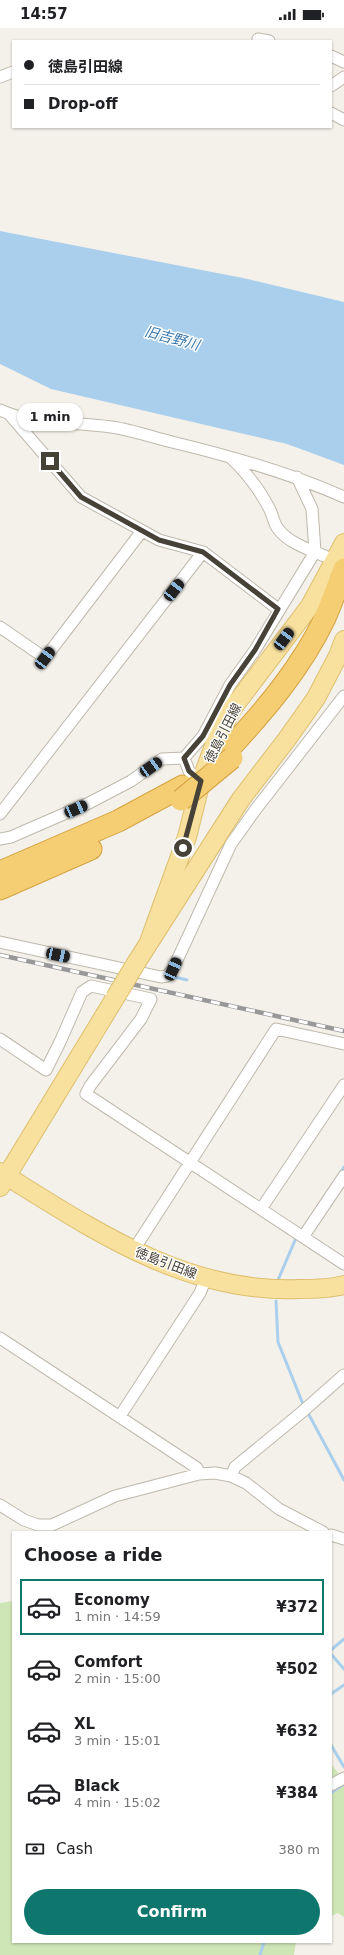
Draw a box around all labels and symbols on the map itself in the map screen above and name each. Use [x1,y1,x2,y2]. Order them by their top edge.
water label: 旧吉野川 [143,323,203,353]
callout: 1 min [17,403,83,431]
route end [41,452,59,470]
car [162,577,186,603]
car [272,626,296,652]
car [33,645,57,671]
street label: 徳島引田線 [202,701,244,765]
car [138,755,164,779]
car [63,799,89,819]
route start [174,839,192,857]
car [45,947,71,963]
car [163,956,183,982]
street label: 徳島引田線 [133,1244,199,1282]

